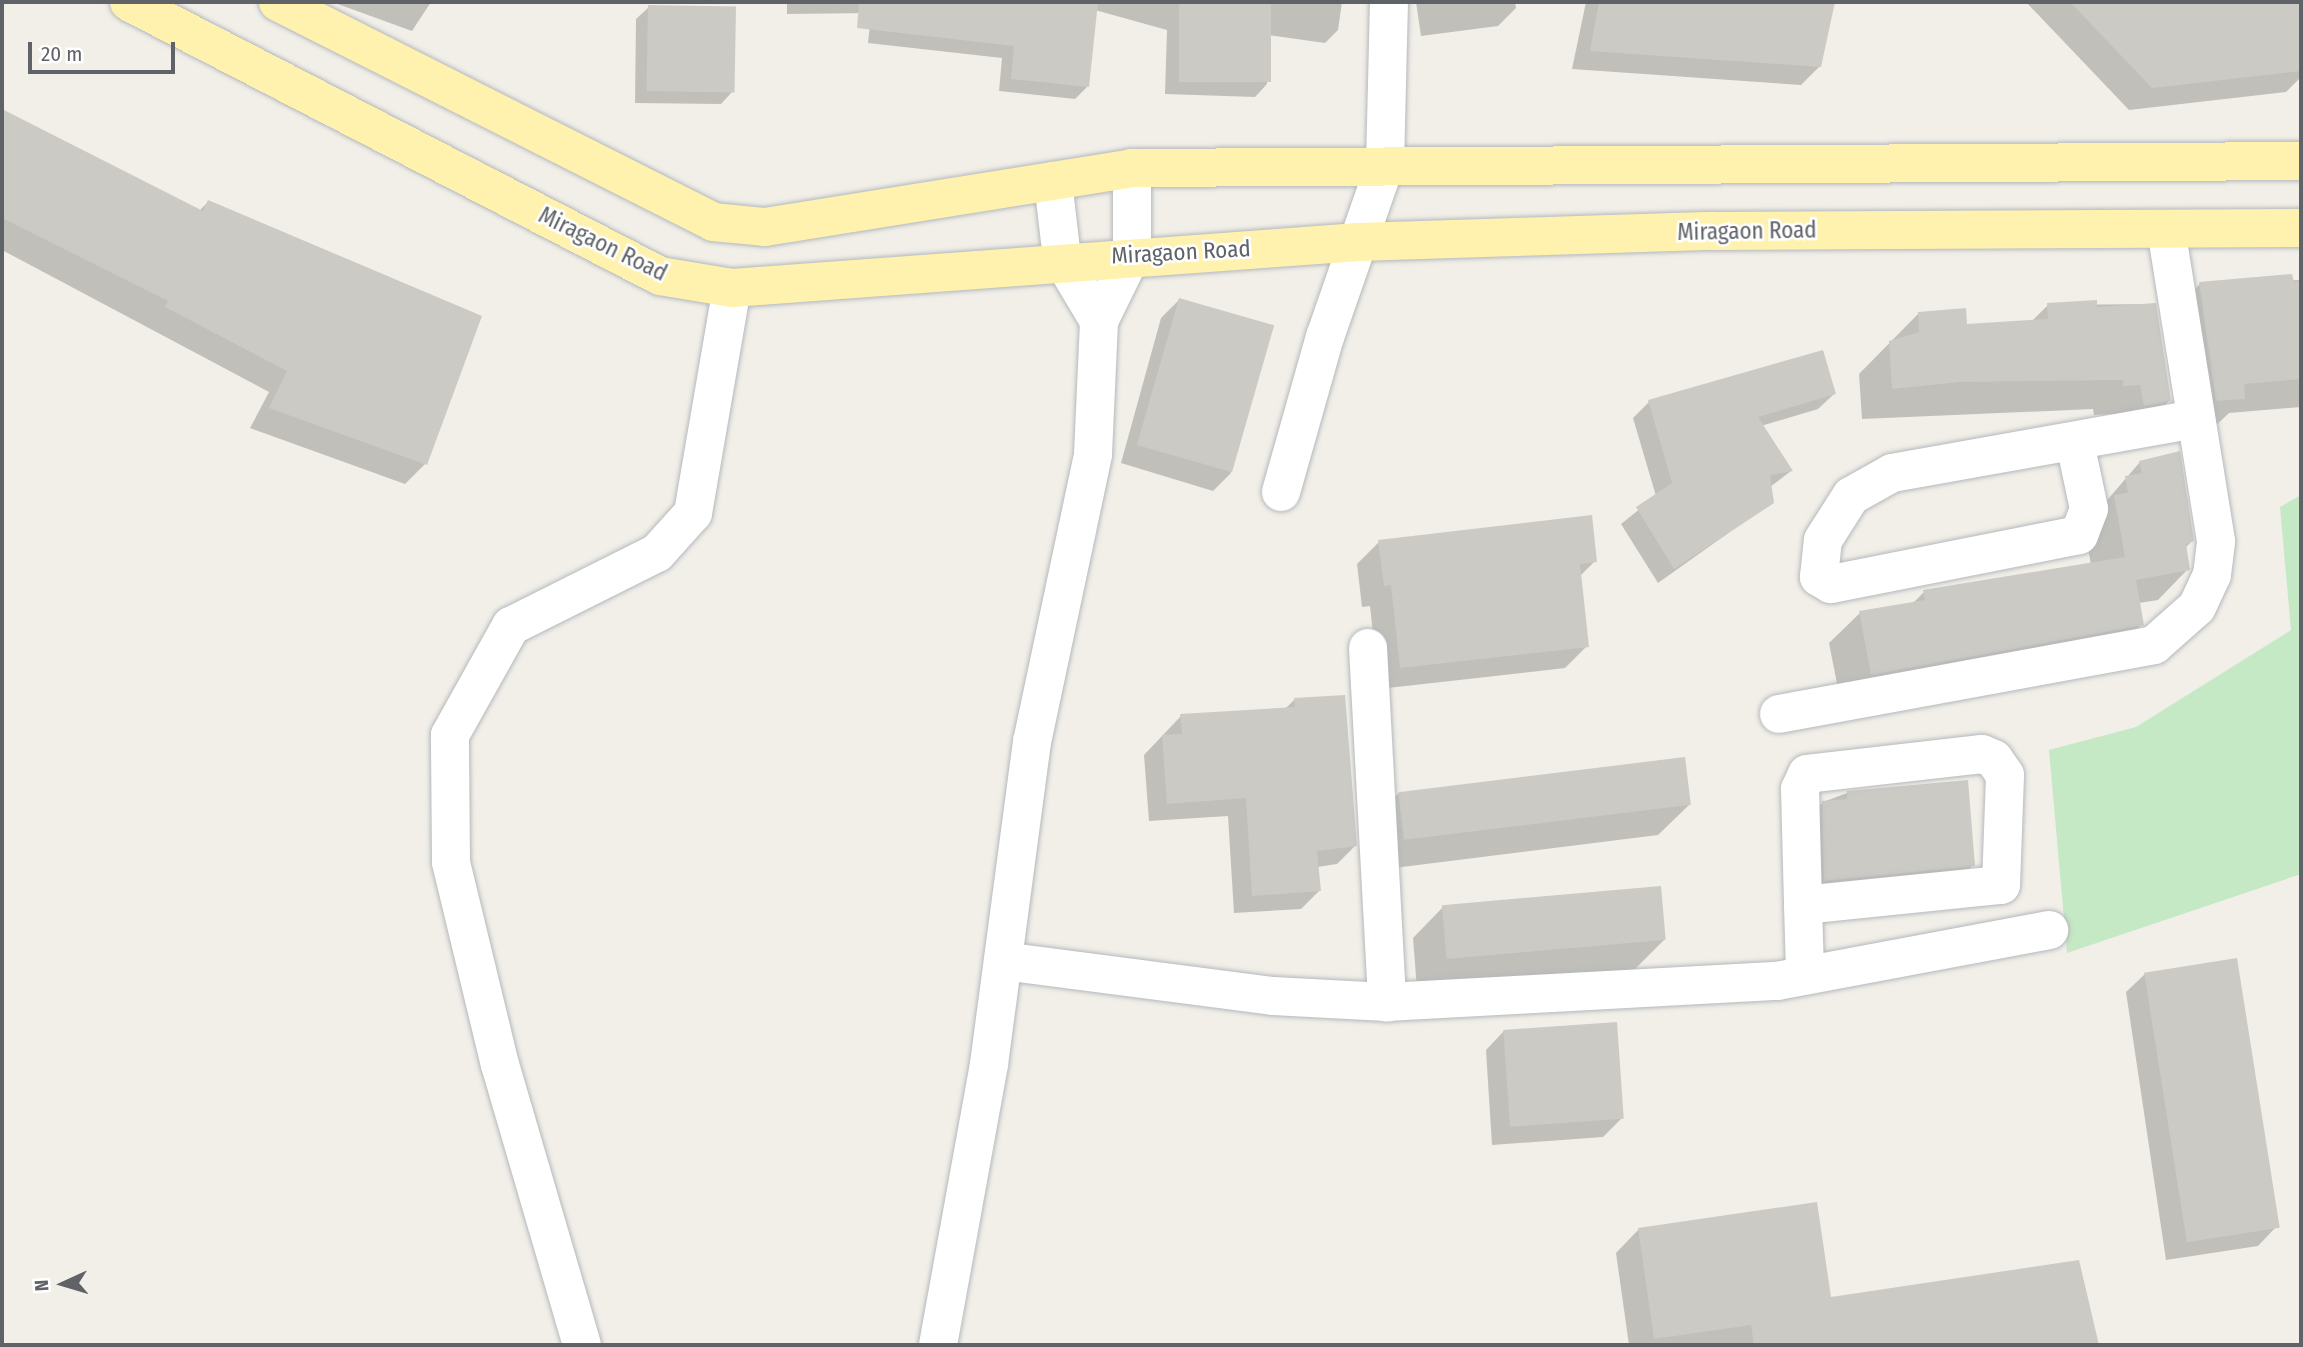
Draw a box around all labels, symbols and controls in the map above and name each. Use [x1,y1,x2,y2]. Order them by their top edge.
scale bar [32,28,178,72]
text: 20 m [41,41,82,67]
street label: Miragaon Road [534,201,672,287]
street label: Miragaon Road [1677,216,1817,246]
street label: Miragaon Road [1111,235,1251,269]
north arrow [28,1249,98,1319]
text: N [30,1279,53,1292]

